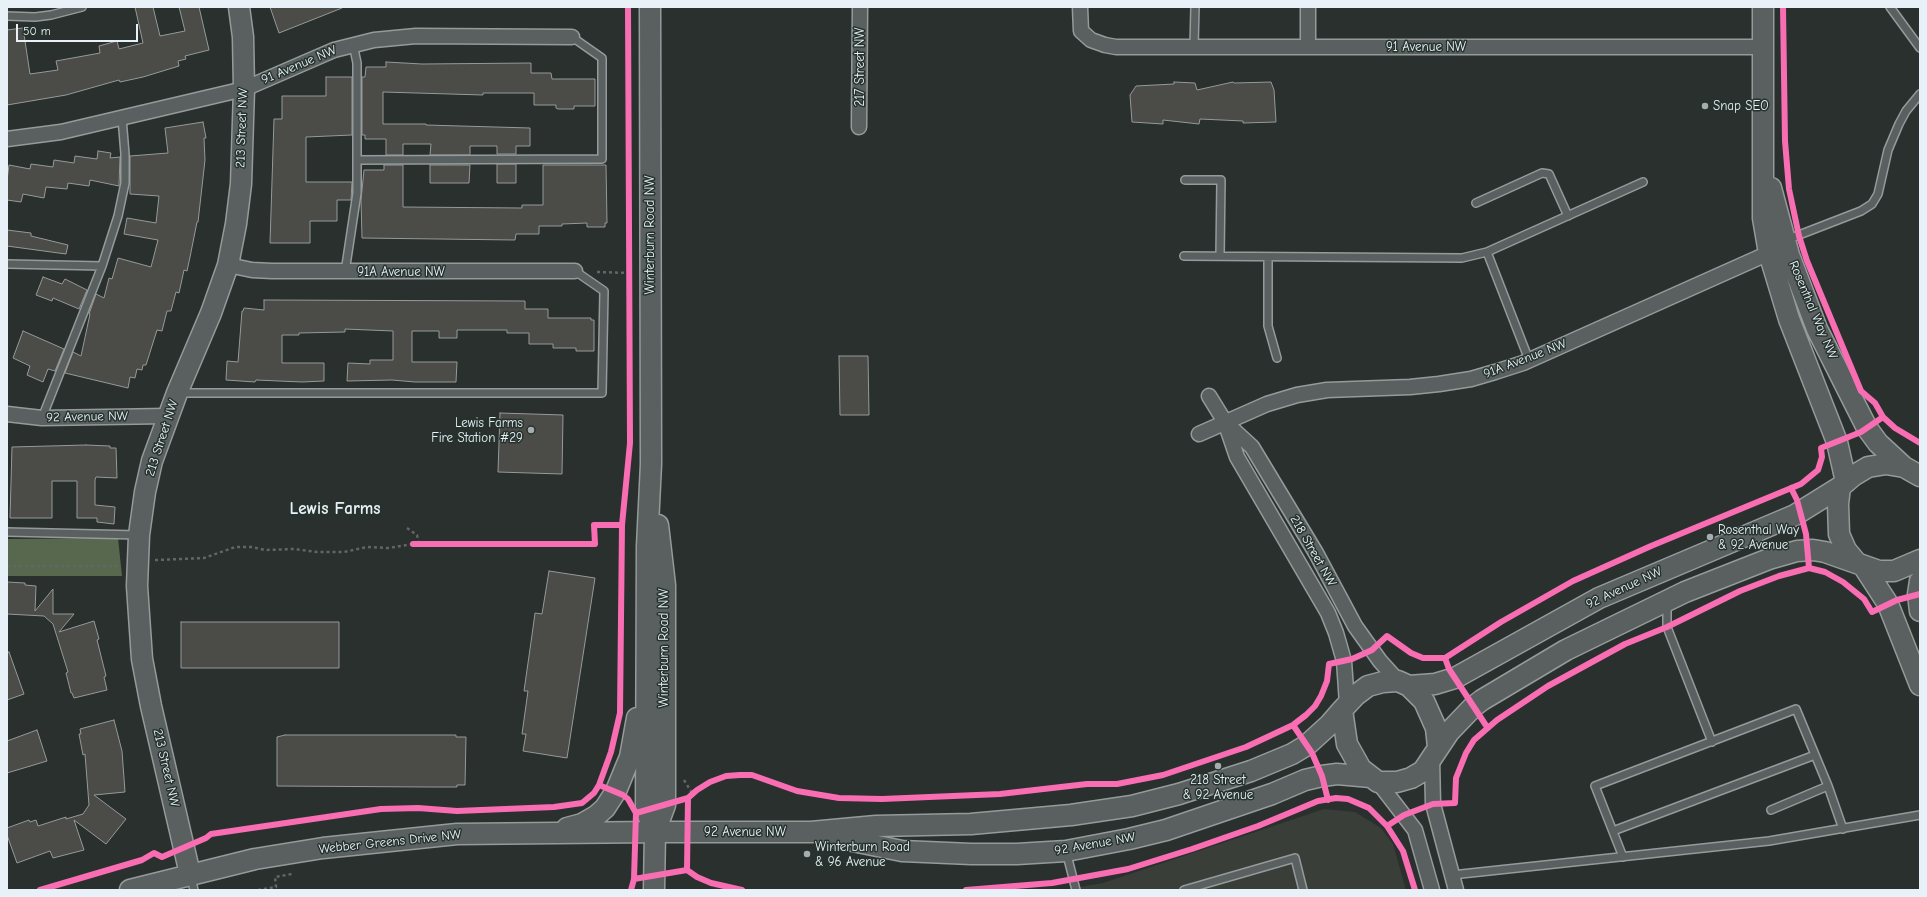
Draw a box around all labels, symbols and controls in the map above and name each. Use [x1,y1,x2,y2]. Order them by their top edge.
scale bar [18,16,140,42]
text: 50 m [23,24,51,38]
street label: 217 Street NW [852,27,868,107]
street label: 91 Avenue NW [1386,39,1466,55]
street label: 91 Avenue NW [259,42,339,88]
street label: 213 Street NW [233,88,251,168]
place label: Snap SEO [1713,98,1769,114]
marker: Snap SEO [1700,101,1710,111]
street label: Winterburn Road NW [642,176,658,294]
street label: Rosenthal Way NW [1785,259,1841,361]
street label: 91A Avenue NW [357,264,445,280]
street label: 91A Avenue NW [1481,336,1569,382]
street label: 213 Street NW [142,398,182,478]
street label: 92 Avenue NW [46,408,128,426]
place label: Lewis Farms Fire Station #29 [431,415,523,446]
marker: Lewis Farms Fire Station #29 [526,425,536,435]
district label: Lewis Farms [289,499,381,519]
street label: 218 Street NW [1286,513,1340,589]
place label: Rosenthal Way & 92 Avenue [1718,522,1799,553]
marker: Rosenthal Way & 92 Avenue [1705,532,1715,542]
street label: 92 Avenue NW [1584,564,1664,612]
street label: Winterburn Road NW [656,589,672,707]
street label: 213 Street NW [149,727,183,809]
marker: 218 Street & 92 Avenue [1213,761,1223,771]
place label: 218 Street & 92 Avenue [1183,772,1253,803]
street label: 92 Avenue NW [704,824,786,840]
street label: Webber Greens Drive NW [318,827,462,857]
street label: 92 Avenue NW [1053,829,1137,859]
place label: Winterburn Road & 96 Avenue [815,839,910,870]
marker: Winterburn Road & 96 Avenue [802,849,812,859]

